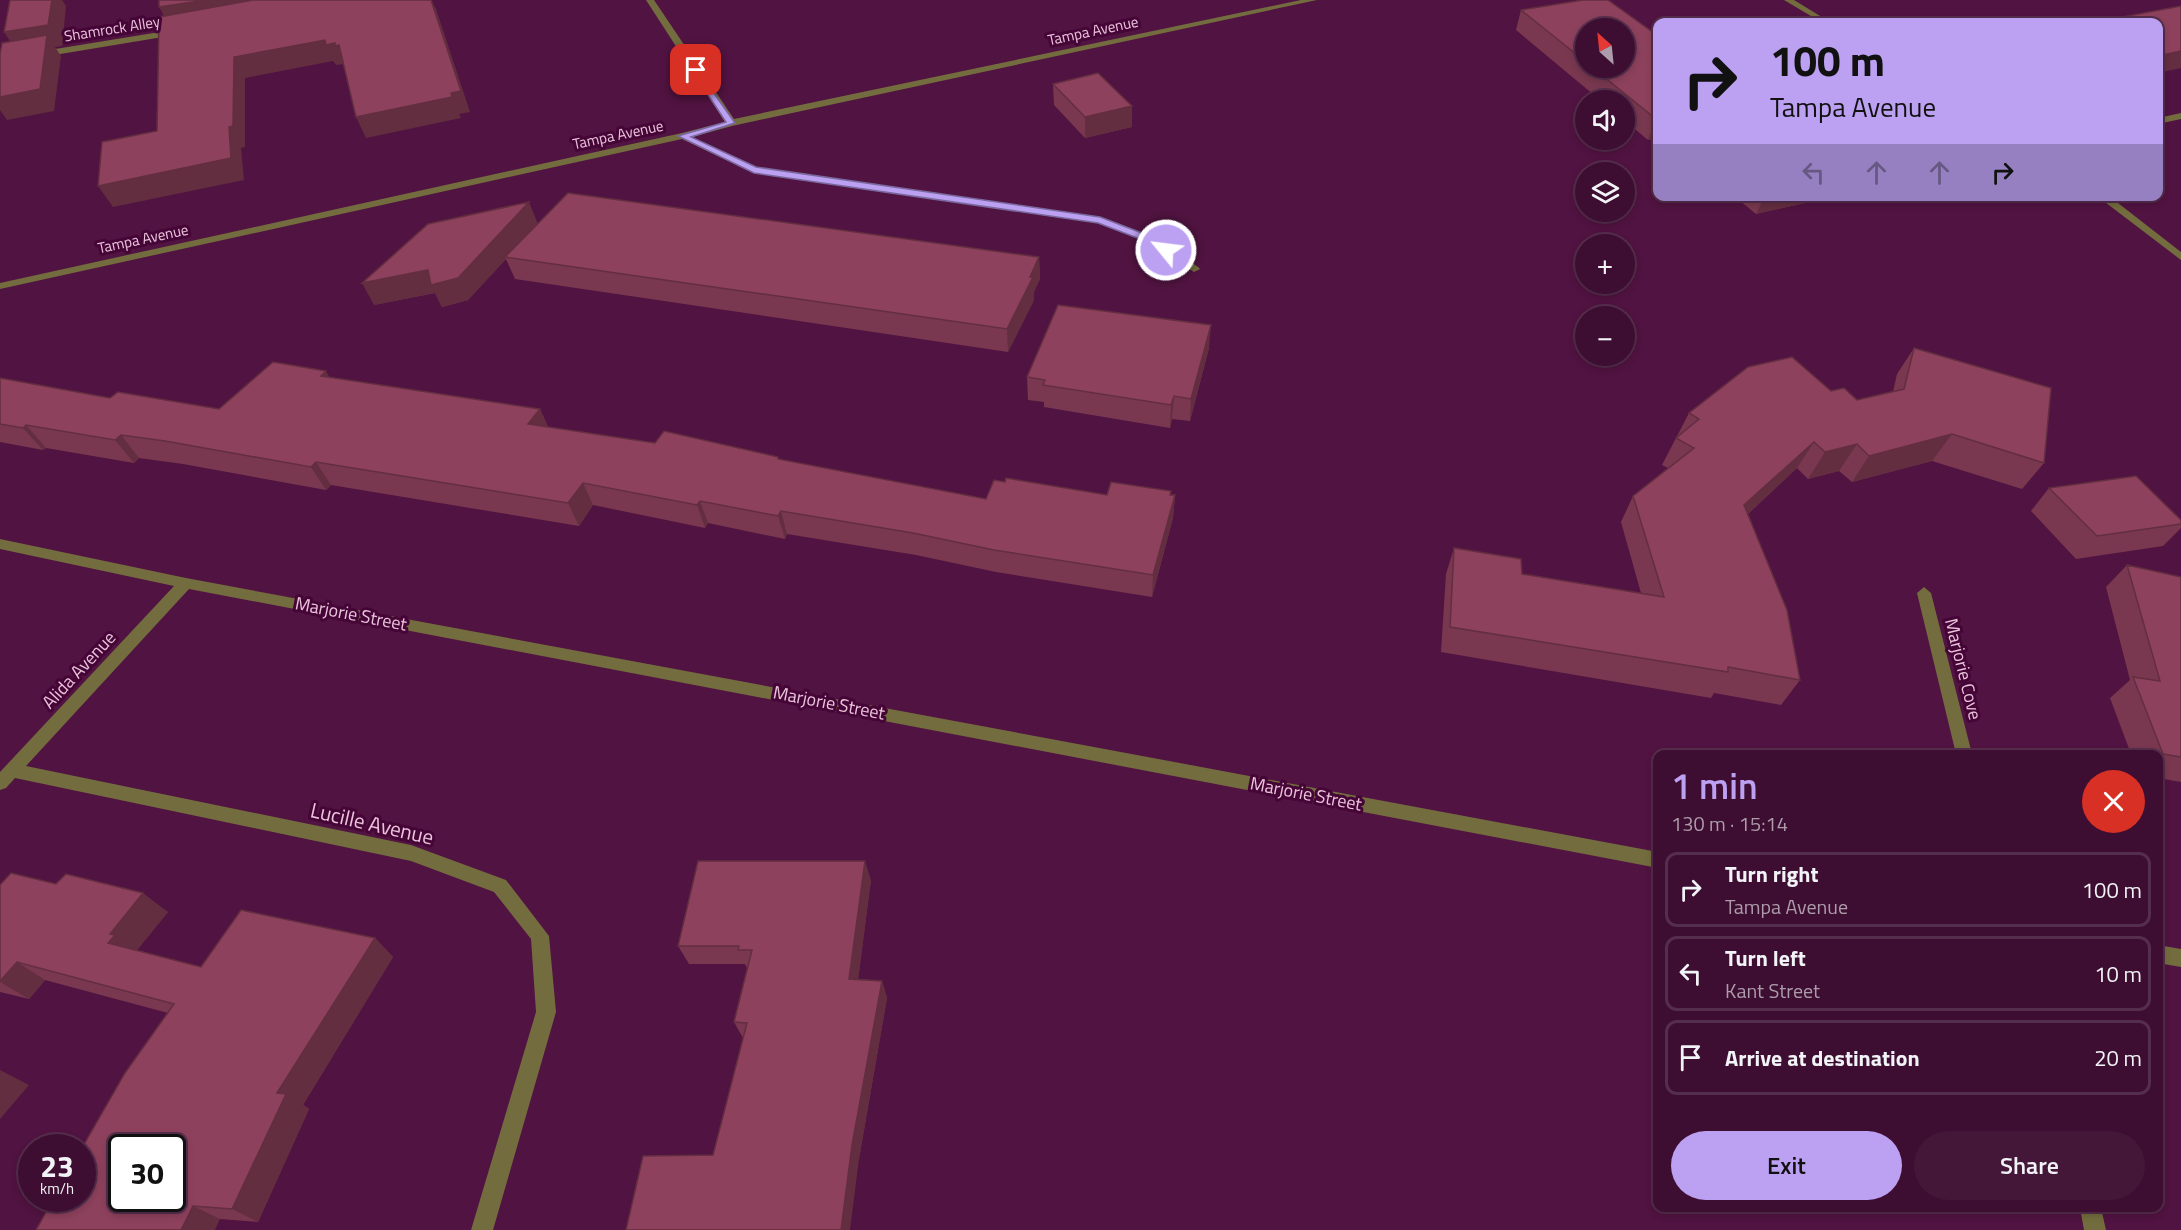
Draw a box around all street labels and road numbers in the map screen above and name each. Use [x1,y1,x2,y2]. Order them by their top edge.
street label: Shamrock Alley [62,10,162,47]
street label: Tampa Avenue [1045,10,1140,51]
street label: Tampa Avenue [570,114,665,155]
street label: Tampa Avenue [95,218,190,259]
street label: Marjorie Street [293,589,410,638]
street label: Marjorie Cove [1938,615,1989,722]
street label: Alida Avenue [35,625,122,715]
street label: Marjorie Street [771,678,888,727]
street label: Marjorie Street [1248,769,1365,818]
street label: Lucille Avenue [307,793,437,853]

